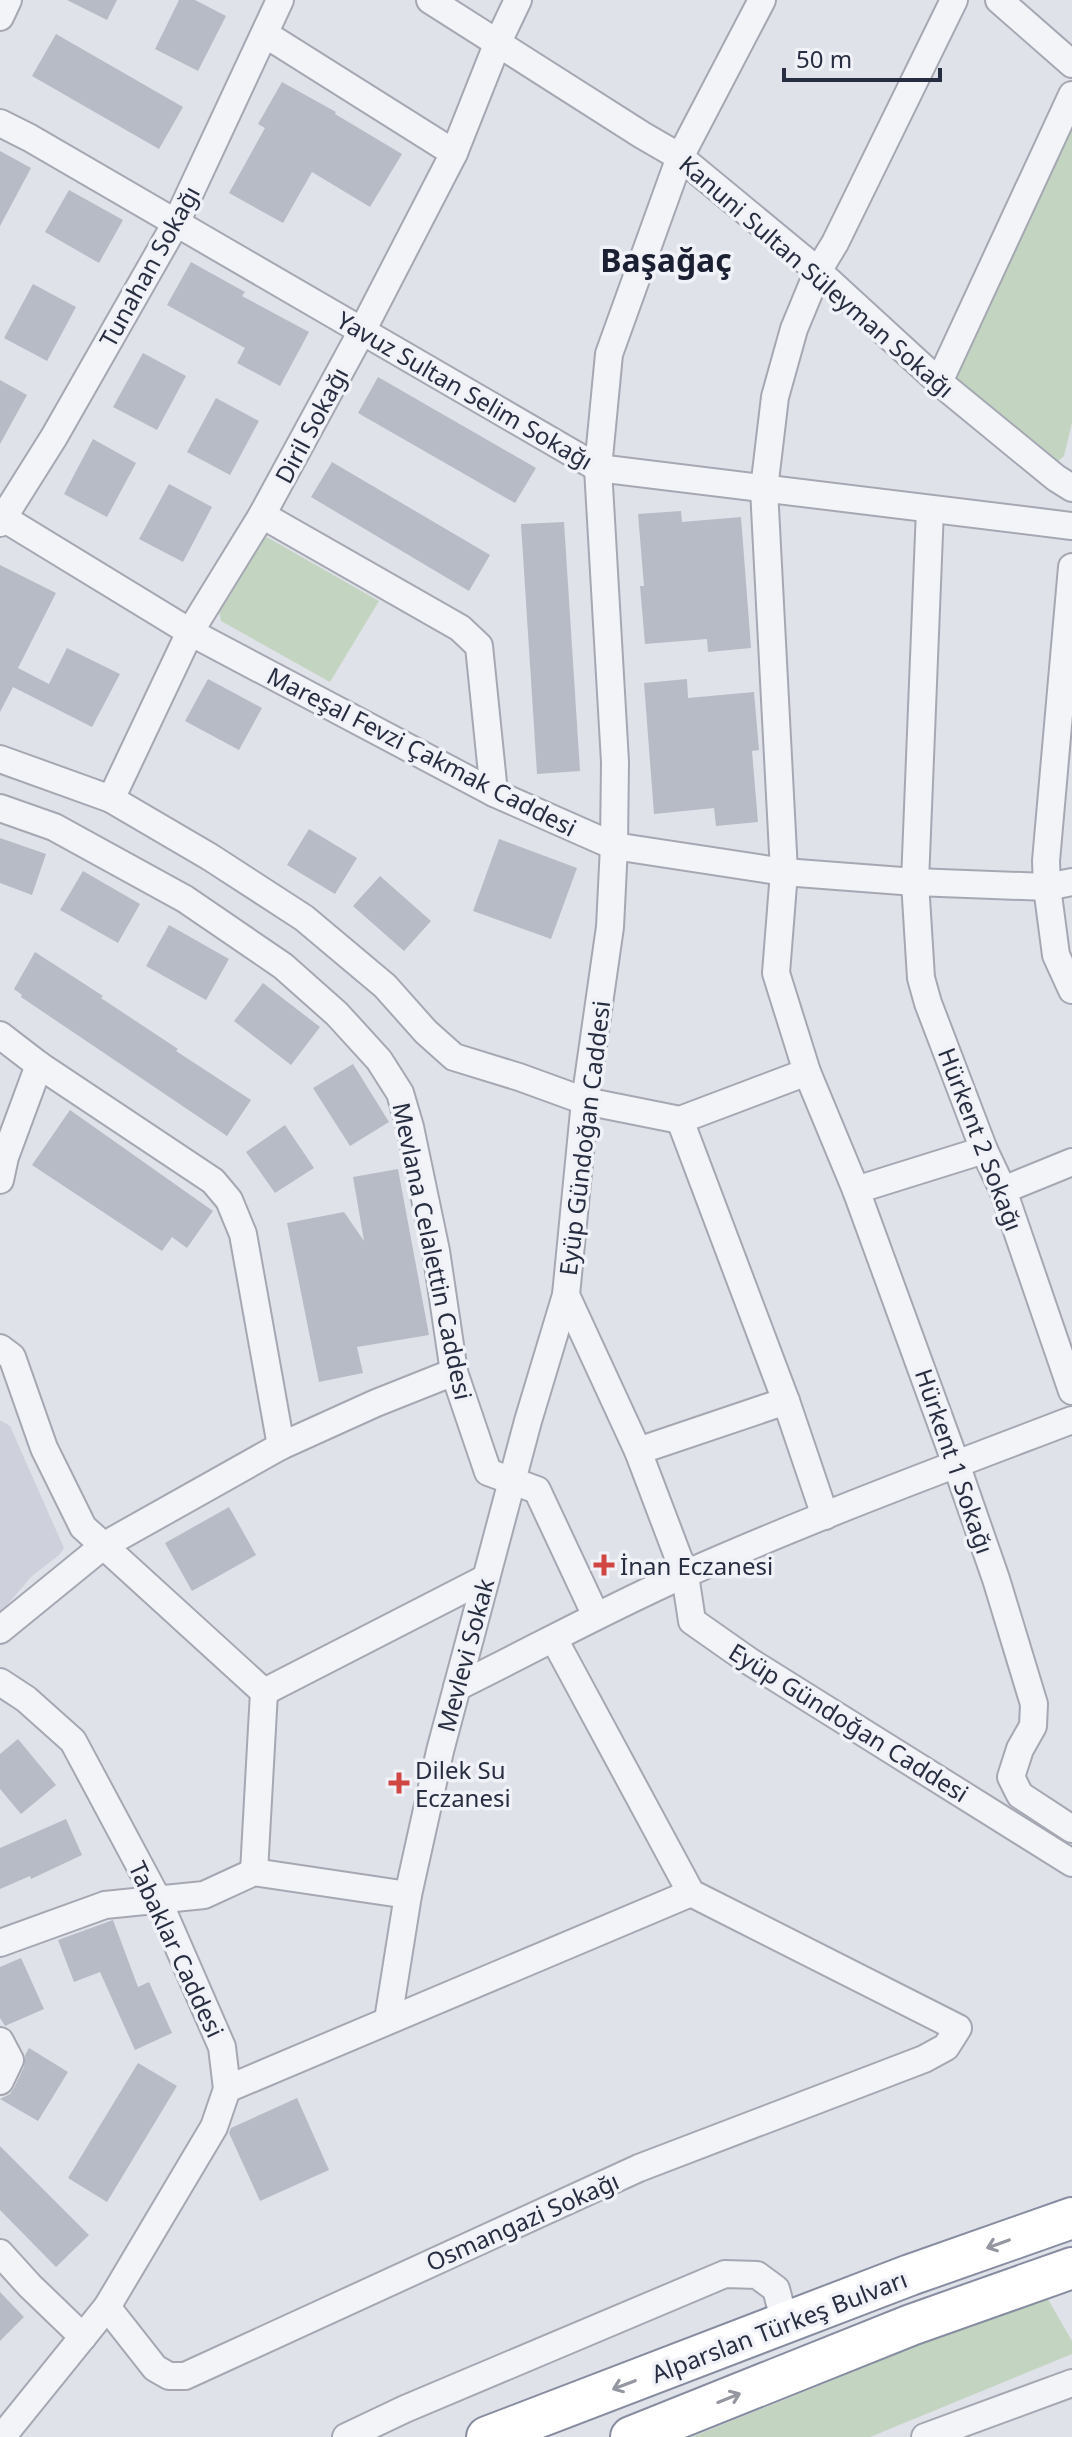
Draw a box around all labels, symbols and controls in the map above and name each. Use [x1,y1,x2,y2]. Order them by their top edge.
scale bar [784,32,940,82]
text: 50 m [796,42,852,75]
street label: Kanuni Sultan Süleyman Sokağı [673,147,961,405]
street label: Tunahan Sokağı [91,179,207,353]
district label: Başağaç [600,238,732,281]
street label: Yavuz Sultan Selim Sokağı [331,303,599,477]
street label: Diril Sokağı [267,361,355,489]
street label: Mareşal Fevzi Çakmak Caddesi [262,658,582,844]
street label: Eyüp Gündoğan Caddesi [551,999,617,1277]
street label: Hürkent 2 Sokağı [931,1043,1031,1235]
street label: Mevlana Celalettin Caddesi [385,1099,481,1403]
street label: Hürkent 1 Sokağı [908,1364,1002,1558]
place label: İnan Eczanesi [620,1549,773,1582]
marker: İnan Eczanesi [595,1556,613,1574]
street label: Mevlevi Sokak [429,1574,501,1735]
street label: Eyüp Gündoğan Caddesi [723,1635,975,1809]
place label: Dilek Su Eczanesi [415,1753,511,1814]
marker: Dilek Su Eczanesi [390,1774,408,1792]
street label: Tabaklar Caddesi [122,1855,232,2043]
street label: Osmangazi Sokağı [420,2164,624,2278]
one-way arrow [987,2238,1011,2252]
street label: Alparslan Türkeş Bulvarı [646,2262,912,2390]
one-way arrow [612,2379,637,2393]
one-way arrow [716,2389,741,2404]

